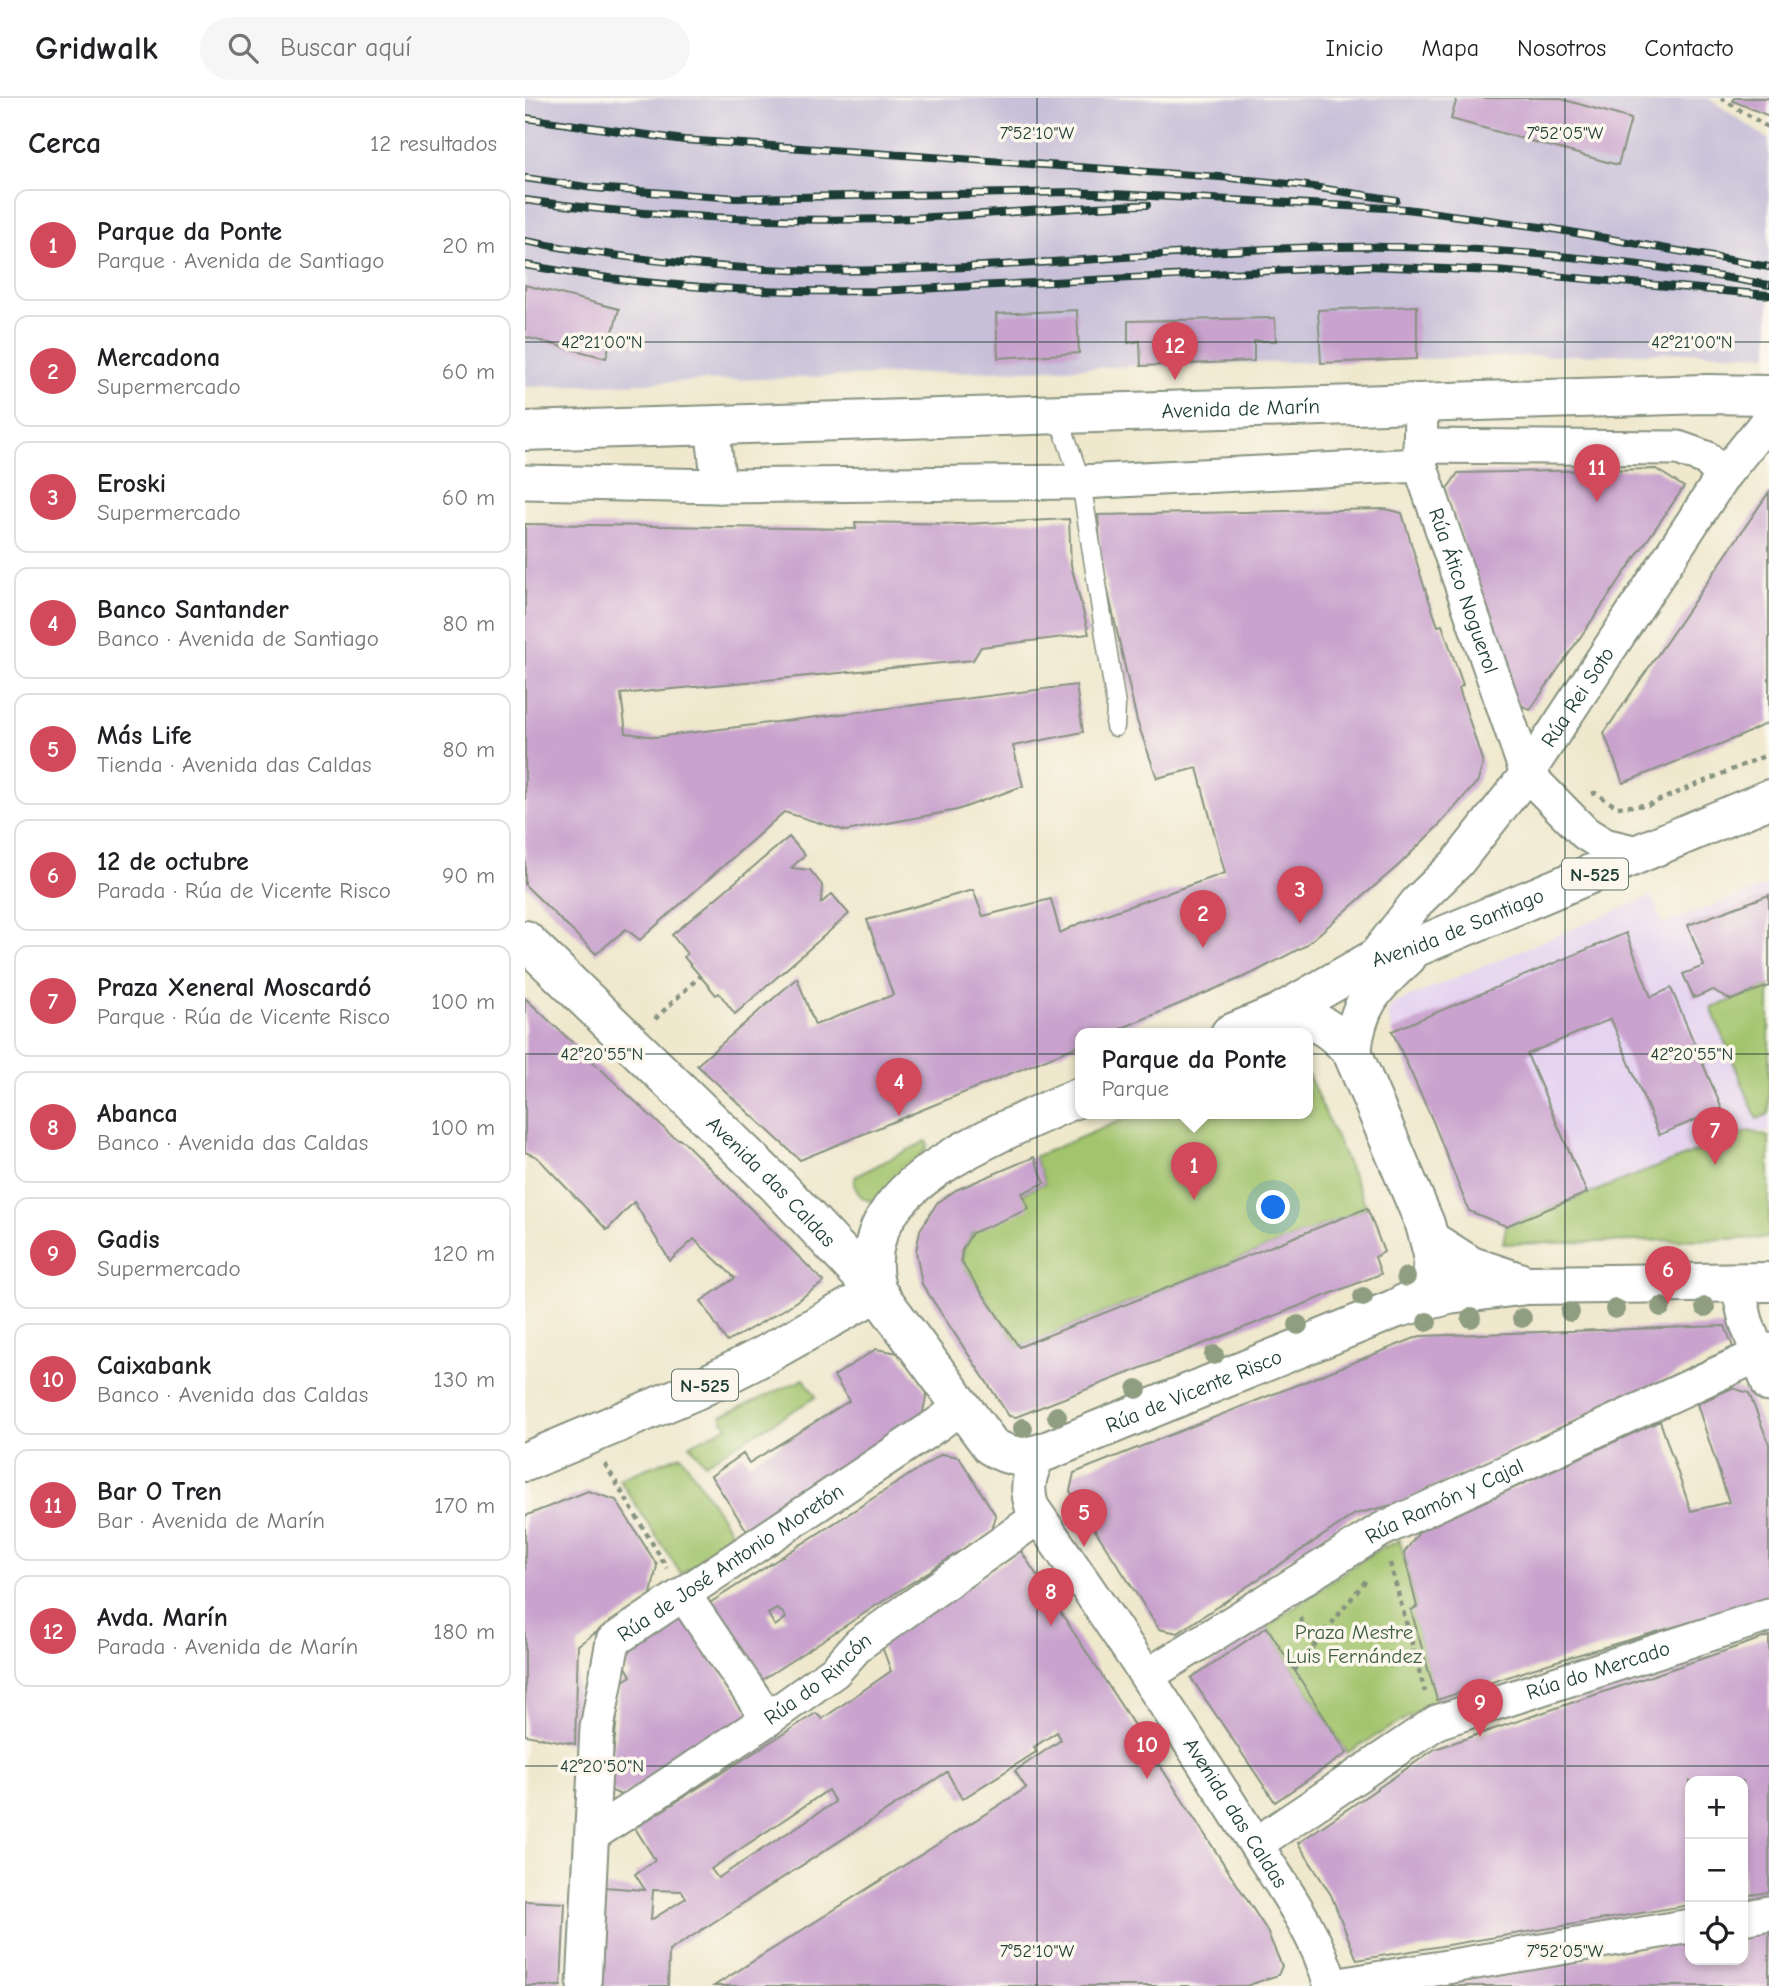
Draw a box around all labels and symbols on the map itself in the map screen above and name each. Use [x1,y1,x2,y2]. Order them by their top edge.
text: 7°52'10"W [1000,123,1075,144]
text: 7°52'05"W [1527,123,1604,144]
pin: 12 [1152,322,1198,380]
text: 42°21'00"N [561,332,643,353]
text: 42°21'00"N [1651,332,1733,353]
street label: Avenida de Marín [1161,394,1320,423]
pin: 11 [1574,444,1620,502]
street label: Rúa Ático Noguerol [1424,505,1503,677]
street label: Rúa Rei Soto [1536,643,1619,752]
road number: N-525 [1562,859,1628,890]
pin: 3 [1277,866,1323,924]
street label: Avenida de Santiago [1369,883,1547,972]
pin: 2 [1180,890,1226,948]
text: 42°20'55"N [561,1044,643,1065]
text: 42°20'55"N [1651,1044,1733,1065]
pin: 4 [876,1058,922,1116]
pin: 7 [1692,1107,1738,1165]
street label: Avenida das Caldas [702,1111,841,1252]
pin: 1 [1171,1142,1217,1200]
your location [1256,1190,1290,1224]
pin: 6 [1645,1246,1691,1304]
street label: Rúa de Vicente Risco [1102,1344,1286,1438]
road number: N-525 [672,1370,738,1400]
street label: Rúa Ramón y Cajal [1361,1454,1527,1549]
street label: Rúa de José Antonio Moretón [613,1479,848,1647]
pin: 5 [1061,1489,1107,1547]
pin: 8 [1028,1568,1074,1626]
park label: Praza Mestre Luis Fernández [1286,1620,1422,1668]
street label: Rúa do Rincón [759,1627,876,1730]
street label: Rúa do Mercado [1523,1636,1673,1704]
pin: 9 [1457,1679,1503,1737]
pin: 10 [1124,1721,1170,1779]
street label: Avenida das Caldas [1179,1734,1293,1892]
text: 42°20'50"N [560,1756,644,1777]
text: 7°52'10"W [1000,1941,1075,1962]
text: 7°52'05"W [1527,1941,1604,1962]

